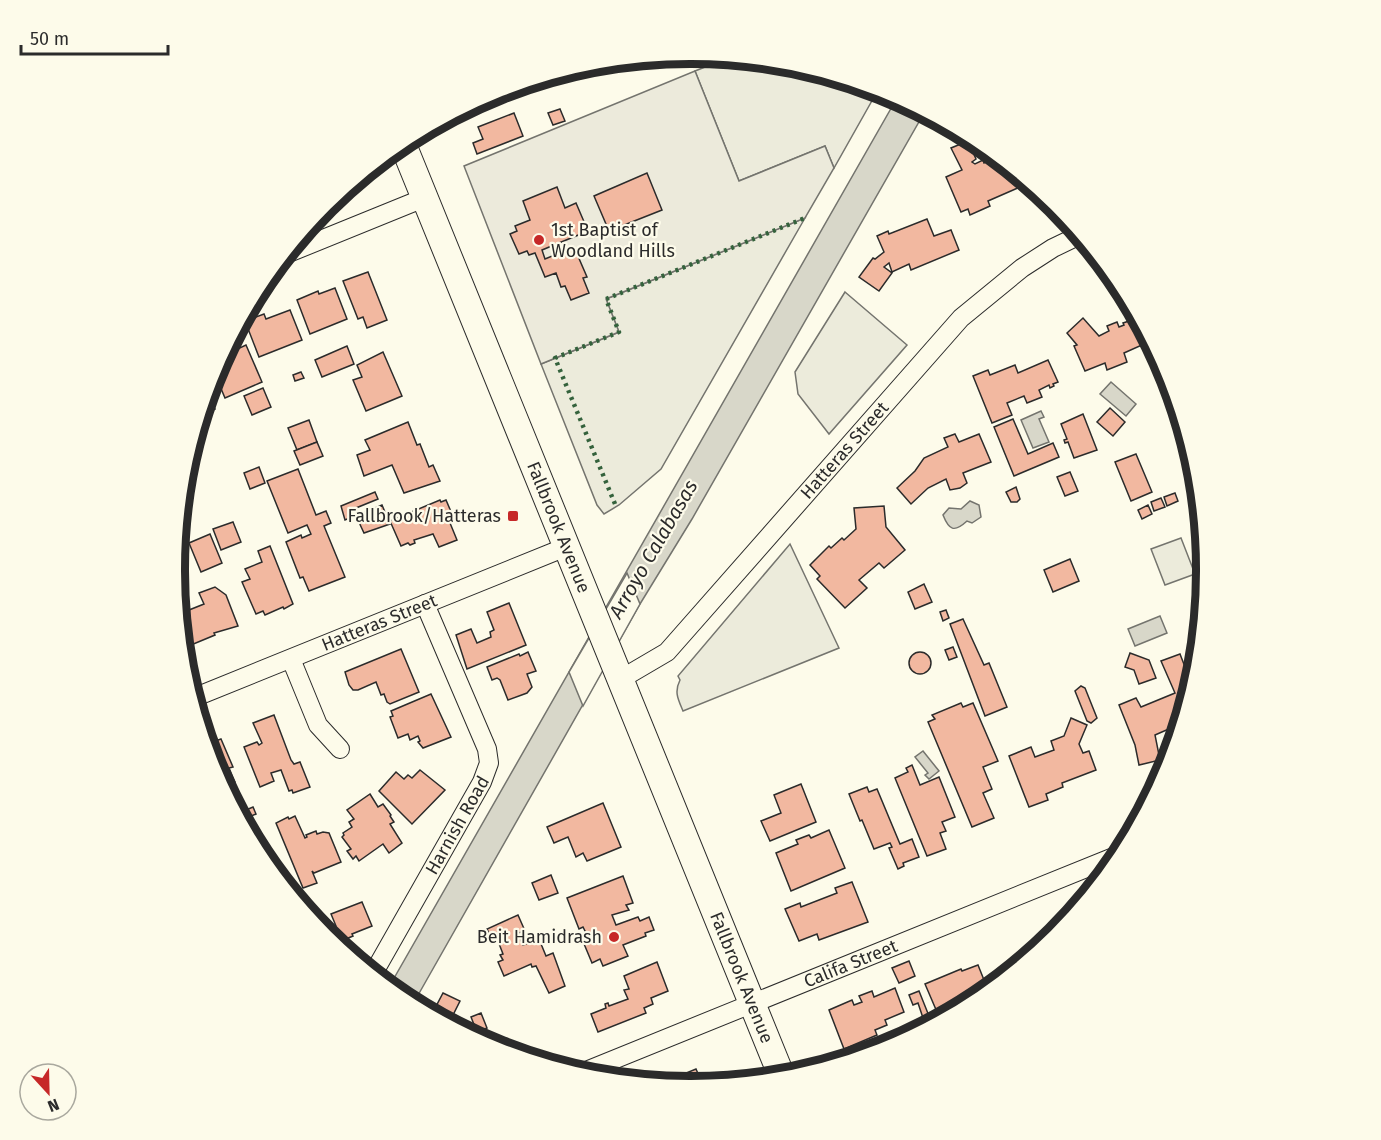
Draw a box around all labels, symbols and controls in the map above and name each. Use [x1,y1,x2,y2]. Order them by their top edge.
scale bar [21,18,168,56]
text: 50 m [30,28,69,50]
place label: 1st Baptist of Woodland Hills [551,219,675,262]
marker: 1st Baptist of Woodland Hills [532,233,546,247]
street label: Hatteras Street [796,397,894,504]
street label: Fallbrook Avenue [522,458,595,596]
water label: Arroyo Calabasas [603,476,702,623]
place label: Fallbrook/Hatteras [347,505,501,527]
marker: Fallbrook/Hatteras [506,509,520,523]
street label: Hatteras Street [318,589,441,656]
street label: Harnish Road [421,772,494,879]
street label: Fallbrook Avenue [705,909,778,1047]
place label: Beit Hamidrash [477,926,602,948]
marker: Beit Hamidrash [607,930,621,944]
street label: Califa Street [801,935,901,992]
north arrow [18,1062,78,1122]
text: N [45,1095,62,1116]

